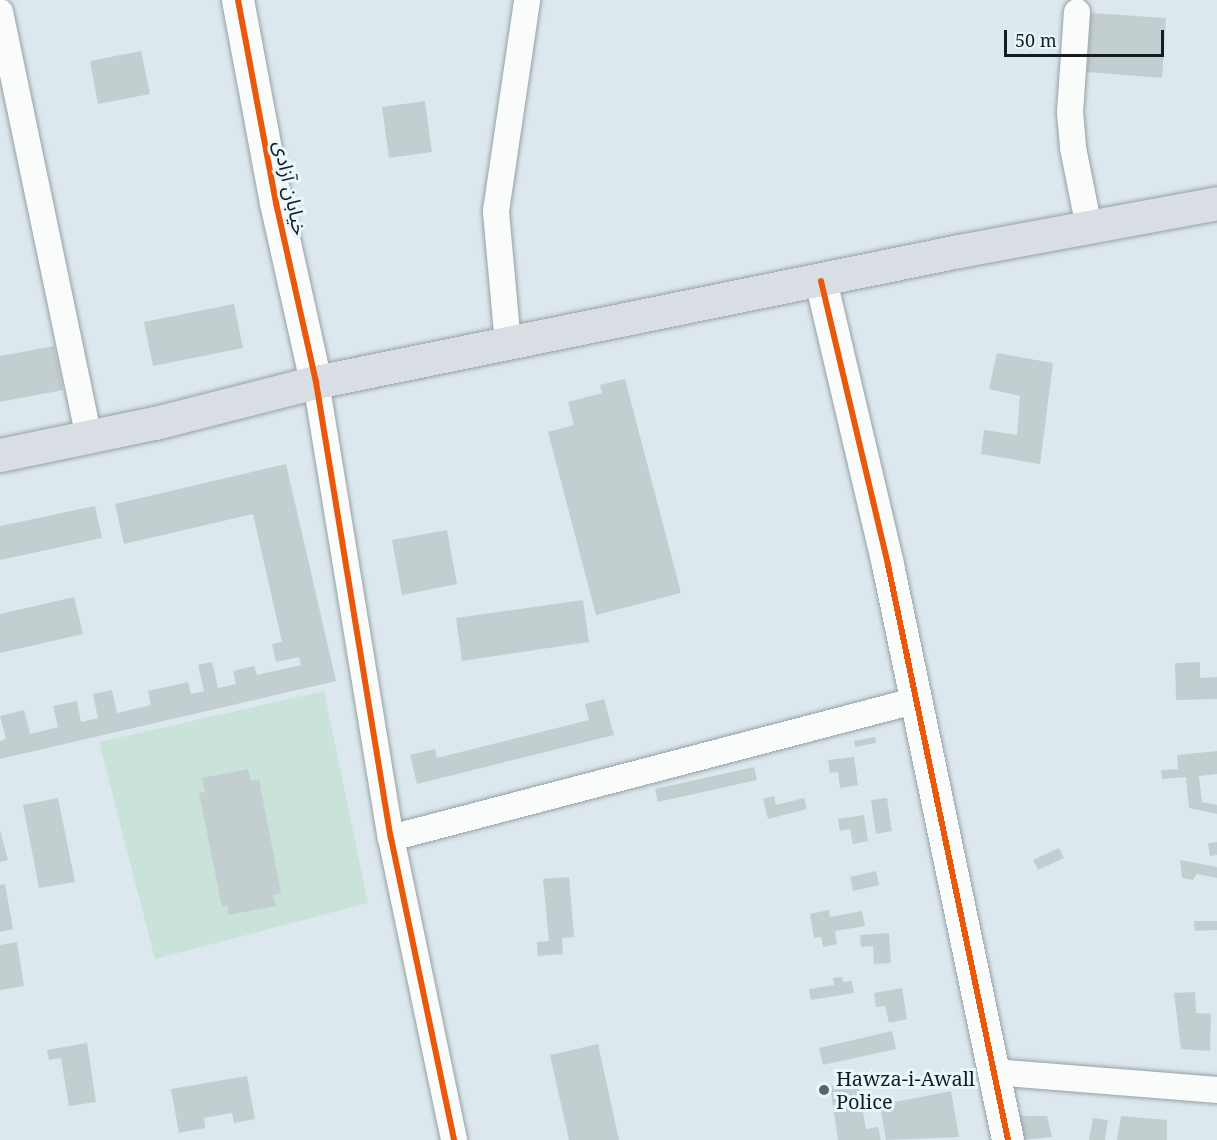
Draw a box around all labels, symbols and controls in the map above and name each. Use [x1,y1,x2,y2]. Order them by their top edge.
scale bar [1007,18,1168,56]
text: 50 m [1015,28,1057,52]
street label: خیابان آزادی [269,138,313,238]
place label: Hawza-i-Awall Police [836,1066,975,1113]
marker: Hawza-i-Awall Police [817,1083,831,1097]

